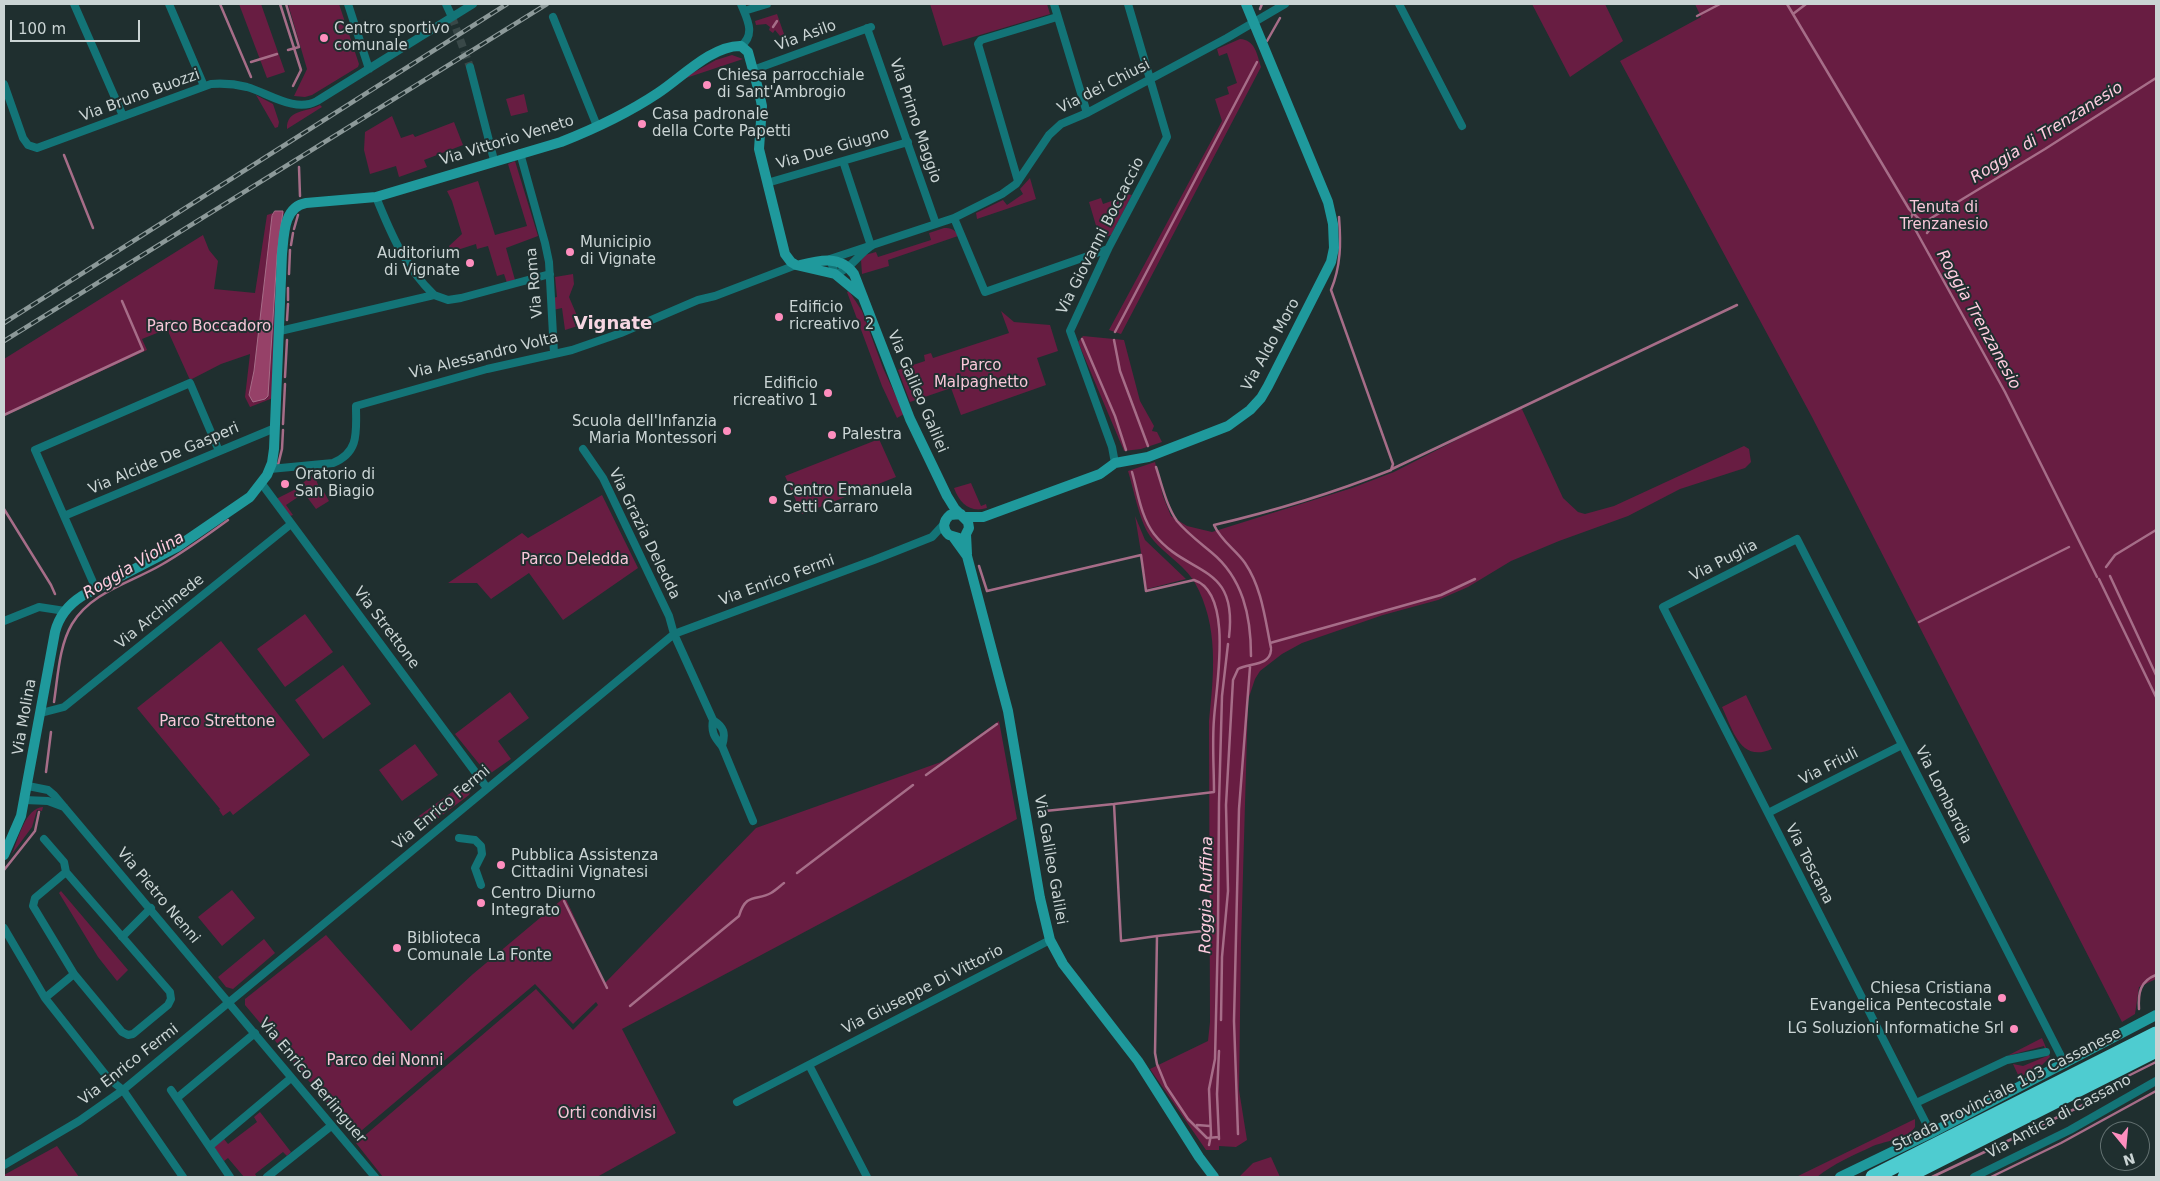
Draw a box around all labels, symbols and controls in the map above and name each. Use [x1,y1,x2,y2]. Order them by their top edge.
scale bar [12,10,142,42]
street label: Via Asilo [773,17,839,55]
text: 100 m [18,20,66,38]
place label: Centro sportivo comunale [334,20,450,55]
marker: Centro sportivo comunale [318,32,330,44]
street label: Via Primo Maggio [885,56,945,186]
street label: Via dei Chiusi [1055,56,1153,118]
street label: Via Bruno Buozzi [78,66,202,126]
place label: Chiesa parrocchiale di Sant'Ambrogio [717,67,865,102]
water label: Roggia di Trenzanesio [1967,78,2127,188]
marker: Chiesa parrocchiale di Sant'Ambrogio [701,79,713,91]
place label: Casa padronale della Corte Papetti [652,106,791,141]
street label: Via Vittorio Veneto [438,112,576,170]
marker: Casa padronale della Corte Papetti [636,118,648,130]
street label: Via Due Giugno [774,124,892,174]
street label: Via Giovanni Boccaccio [1053,154,1149,318]
park label: Tenuta di Trenzanesio [1900,199,1988,234]
place label: Municipio di Vignate [580,234,656,269]
place label: Auditorium di Vignate [377,245,460,280]
marker: Municipio di Vignate [564,246,576,258]
street label: Via Roma [523,247,547,319]
water label: Roggia Trenzanesio [1932,247,2024,393]
marker: Auditorium di Vignate [464,257,476,269]
street label: Via Aldo Moro [1238,296,1304,394]
place label: Edificio ricreativo 2 [789,299,874,334]
marker: Edificio ricreativo 2 [773,311,785,323]
district label: Vignate [574,313,652,335]
park label: Parco Boccadoro [147,318,271,336]
street label: Via Galileo Galilei [883,328,951,456]
street label: Via Alessandro Volta [408,329,560,383]
park label: Parco Malpaghetto [934,357,1028,392]
place label: Edificio ricreativo 1 [733,375,818,410]
marker: Edificio ricreativo 1 [822,387,834,399]
place label: Scuola dell'Infanzia Maria Montessori [572,413,717,448]
street label: Via Alcide De Gasperi [86,419,242,499]
marker: Scuola dell'Infanzia Maria Montessori [721,425,733,437]
place label: Palestra [842,426,902,444]
marker: Palestra [826,429,838,441]
place label: Oratorio di San Biagio [295,466,375,501]
street label: Via Grazia Deledda [604,466,684,602]
marker: Oratorio di San Biagio [279,478,291,490]
place label: Centro Emanuela Setti Carraro [783,482,913,517]
marker: Centro Emanuela Setti Carraro [767,494,779,506]
water label: Roggia Violina [80,528,188,604]
street label: Via Puglia [1687,536,1761,586]
park label: Parco Deledda [521,551,629,569]
street label: Via Enrico Fermi [717,552,837,610]
street label: Via Archimede [112,571,208,653]
street label: Via Strettone [349,583,423,673]
street label: Via Molina [9,677,41,757]
park label: Parco Strettone [159,713,275,731]
street label: Via Lombardia [1911,743,1975,847]
street label: Via Friuli [1797,745,1861,789]
street label: Via Enrico Fermi [390,762,494,854]
street label: Via Galileo Galilei [1030,794,1070,926]
street label: Via Toscana [1781,821,1837,907]
water label: Roggia Ruffina [1196,836,1218,954]
street label: Via Pietro Nenni [113,844,203,948]
place label: Pubblica Assistenza Cittadini Vignatesi [511,847,658,882]
marker: Pubblica Assistenza Cittadini Vignatesi [495,859,507,871]
place label: Centro Diurno Integrato [491,885,596,920]
marker: Centro Diurno Integrato [475,897,487,909]
place label: Biblioteca Comunale La Fonte [407,930,552,965]
street label: Via Giuseppe Di Vittorio [839,941,1007,1039]
marker: Biblioteca Comunale La Fonte [391,942,403,954]
place label: Chiesa Cristiana Evangelica Pentecostale [1810,980,1992,1015]
marker: Chiesa Cristiana Evangelica Pentecostale [1996,992,2008,1004]
street label: Via Enrico Berlinguer [254,1015,370,1147]
place label: LG Soluzioni Informatiche Srl [1787,1020,2004,1038]
street label: Via Enrico Fermi [76,1021,182,1109]
marker: LG Soluzioni Informatiche Srl [2008,1023,2020,1035]
street label: Strada Provinciale 103 Cassanese [1890,1024,2124,1156]
park label: Parco dei Nonni [327,1052,443,1070]
street label: Via Antica di Cassano [1983,1071,2135,1163]
park label: Orti condivisi [558,1105,656,1123]
north arrow [2100,1121,2150,1171]
text: N [2121,1150,2137,1169]

